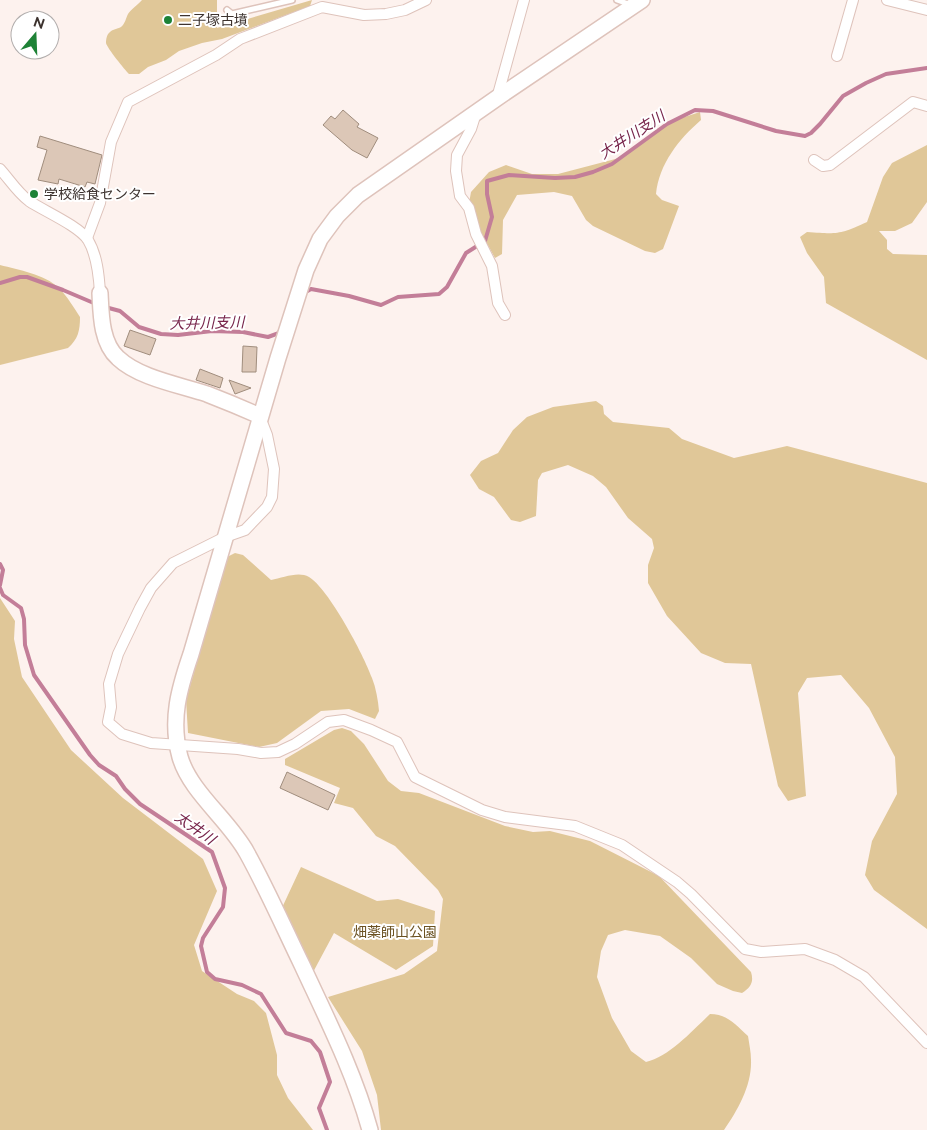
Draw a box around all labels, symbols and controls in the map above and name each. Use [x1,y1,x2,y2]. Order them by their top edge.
north arrow [10,10,60,60]
place label: 二子塚古墳 [178,12,248,28]
text: N [32,13,47,32]
marker: 二子塚古墳 [162,14,174,26]
water label: 大井川支川 [596,106,670,163]
place label: 学校給食センター [44,186,156,202]
marker: 学校給食センター [28,188,40,200]
water label: 大井川支川 [169,313,247,333]
water label: 太井川 [171,808,220,849]
park label: 畑薬師山公園 [353,924,437,940]

